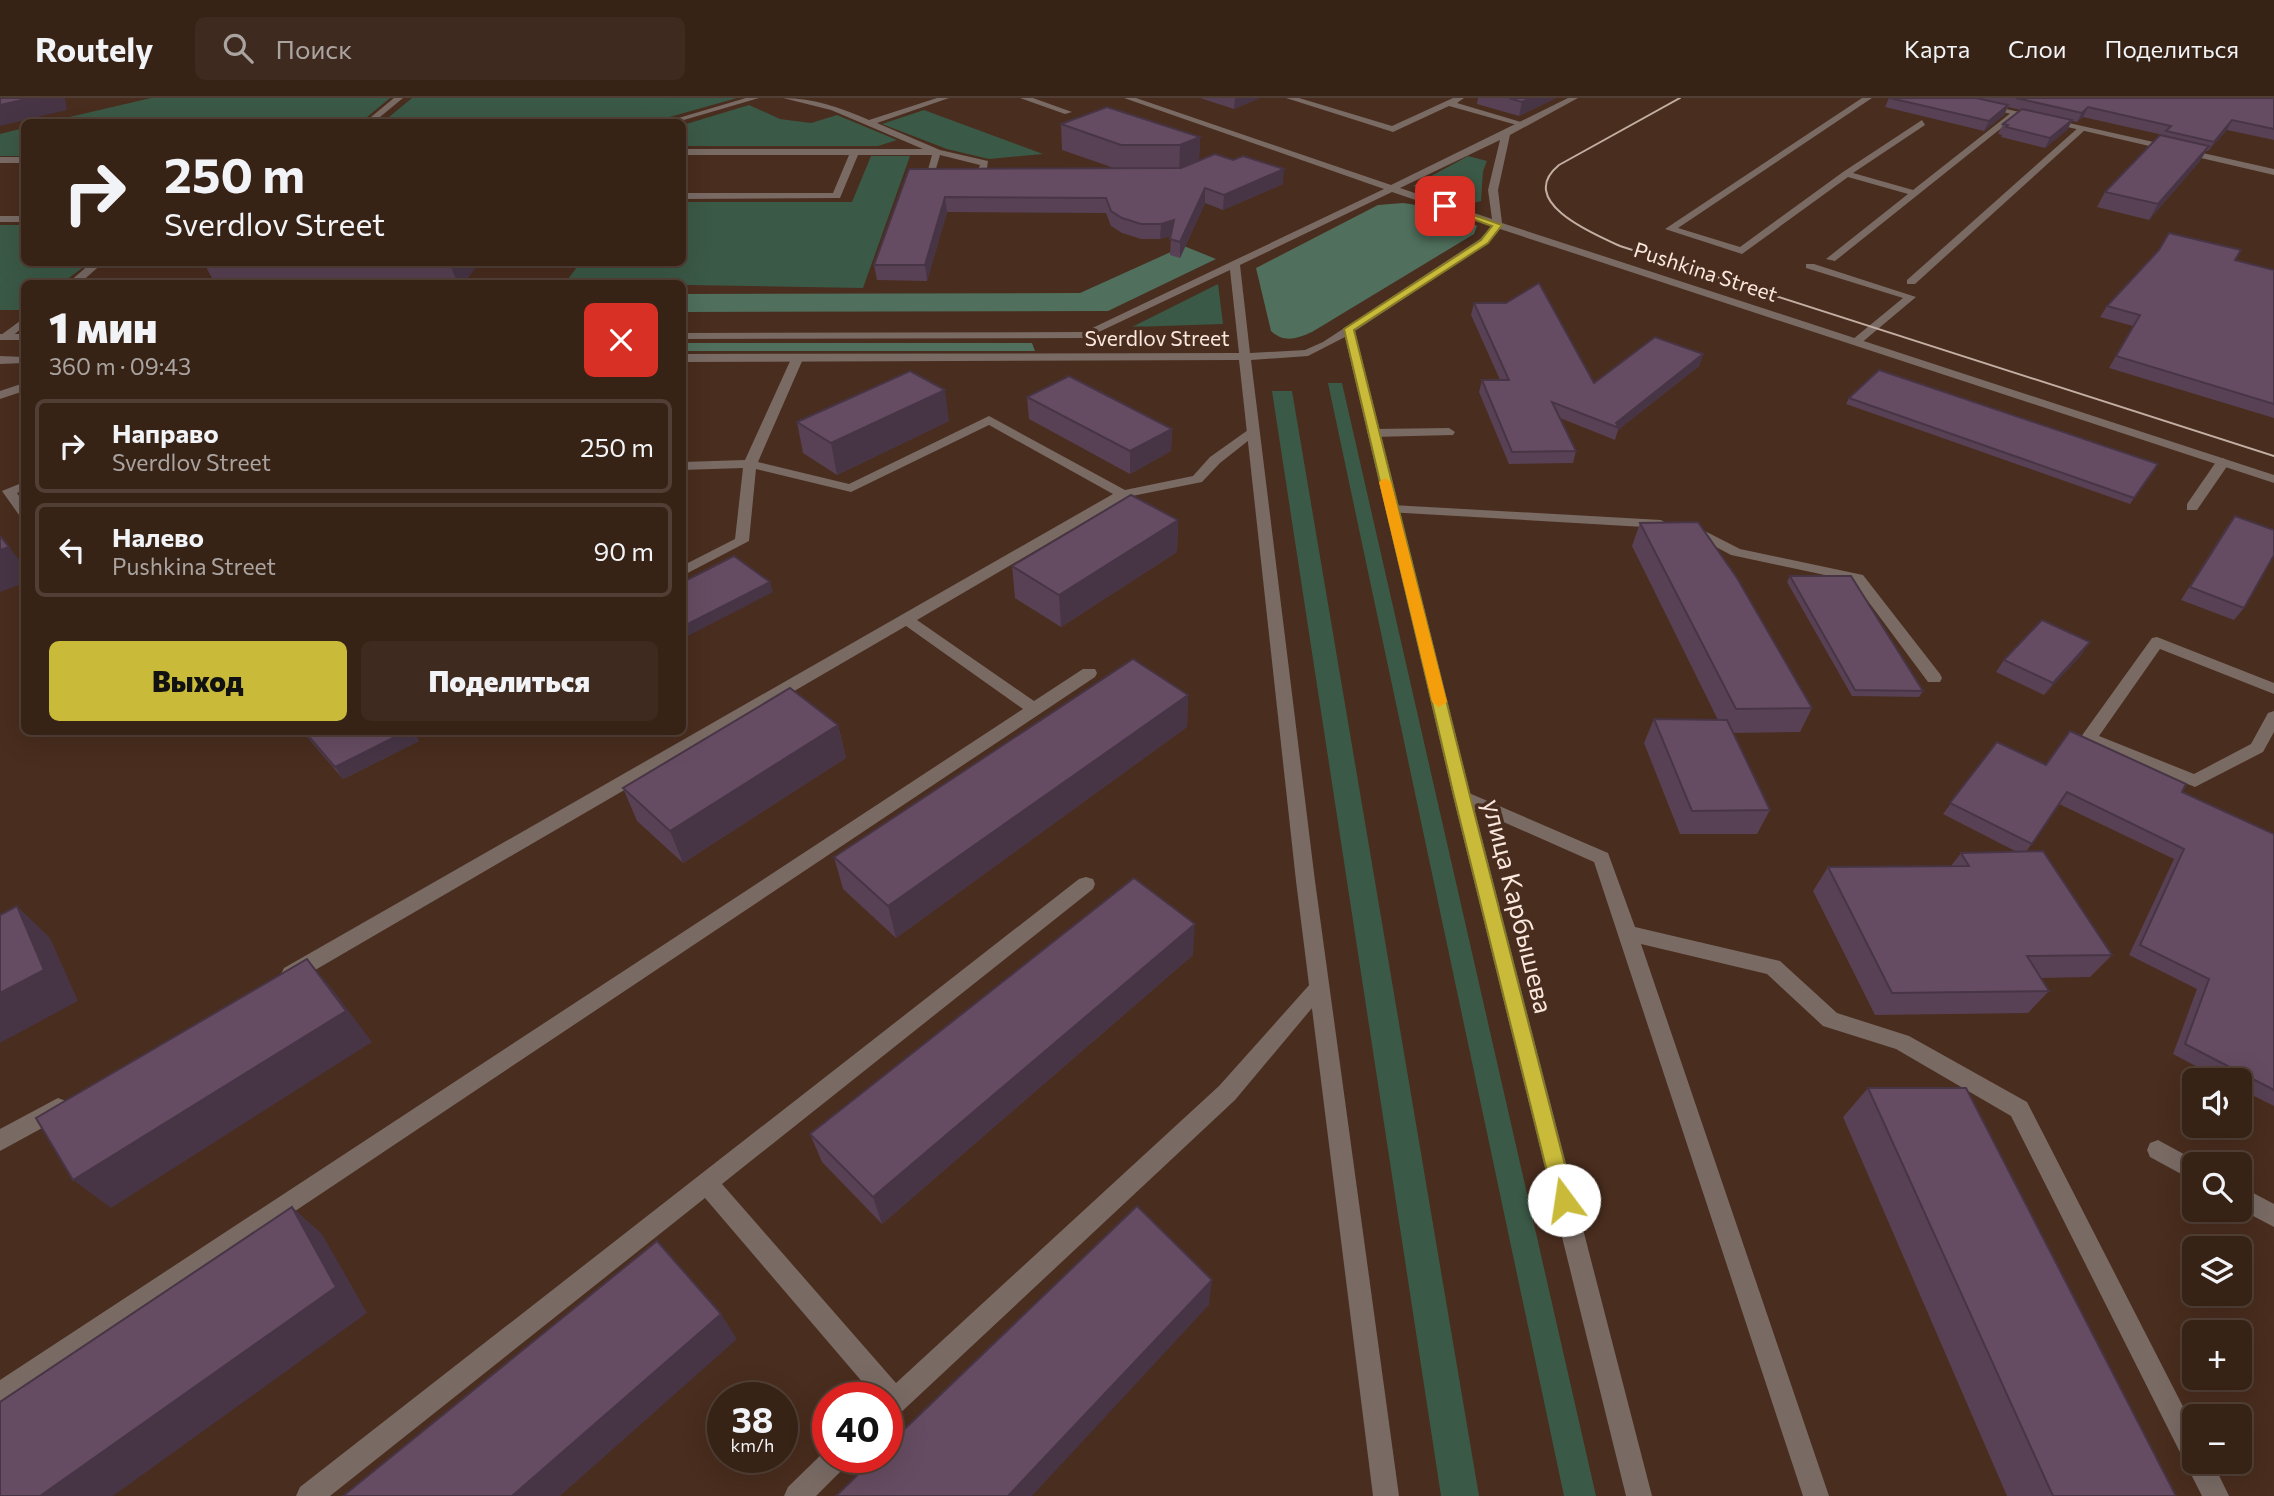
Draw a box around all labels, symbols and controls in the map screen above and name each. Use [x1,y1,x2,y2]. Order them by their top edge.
search box [195,17,685,80]
text: Routely [35,28,153,69]
icon: search [219,29,257,67]
text: Поиск [275,33,352,64]
text: Карта [1904,34,1970,63]
text: Слои [2008,34,2066,63]
text: Поделиться [2104,34,2239,63]
text: 250 m [164,143,305,203]
icon: right [49,147,140,238]
pin [1415,176,1475,236]
icon: arrive [1426,187,1464,225]
text: Sverdlov Street [164,203,385,243]
street label: Pushkina Street [1631,236,1781,306]
text: 1 мин [49,300,158,352]
button: close [584,303,658,377]
street label: Sverdlov Street [1084,325,1230,350]
text: 360 m · 09:43 [49,352,191,380]
text: Направо [112,417,219,448]
icon: right [53,427,91,465]
text: 250 m [580,431,654,462]
text: Sverdlov Street [112,448,271,476]
text: Налево [112,521,204,552]
icon: left [53,531,91,569]
text: 90 m [594,535,654,566]
text: Pushkina Street [112,552,276,580]
button: Выход [49,641,347,721]
button: Поделиться [361,641,658,721]
street label: улица Карбышева [1477,796,1561,1016]
map controls [2182,1068,2252,1474]
button: sound [2182,1068,2252,1138]
button: search [2182,1152,2252,1222]
position arrow [1527,1163,1601,1237]
button: layers [2182,1236,2252,1306]
button: + [2182,1320,2252,1390]
speed limit sign: 40 [812,1382,903,1473]
text: 38 [731,1397,774,1440]
button: − [2182,1404,2252,1474]
text: km/h [731,1434,774,1456]

